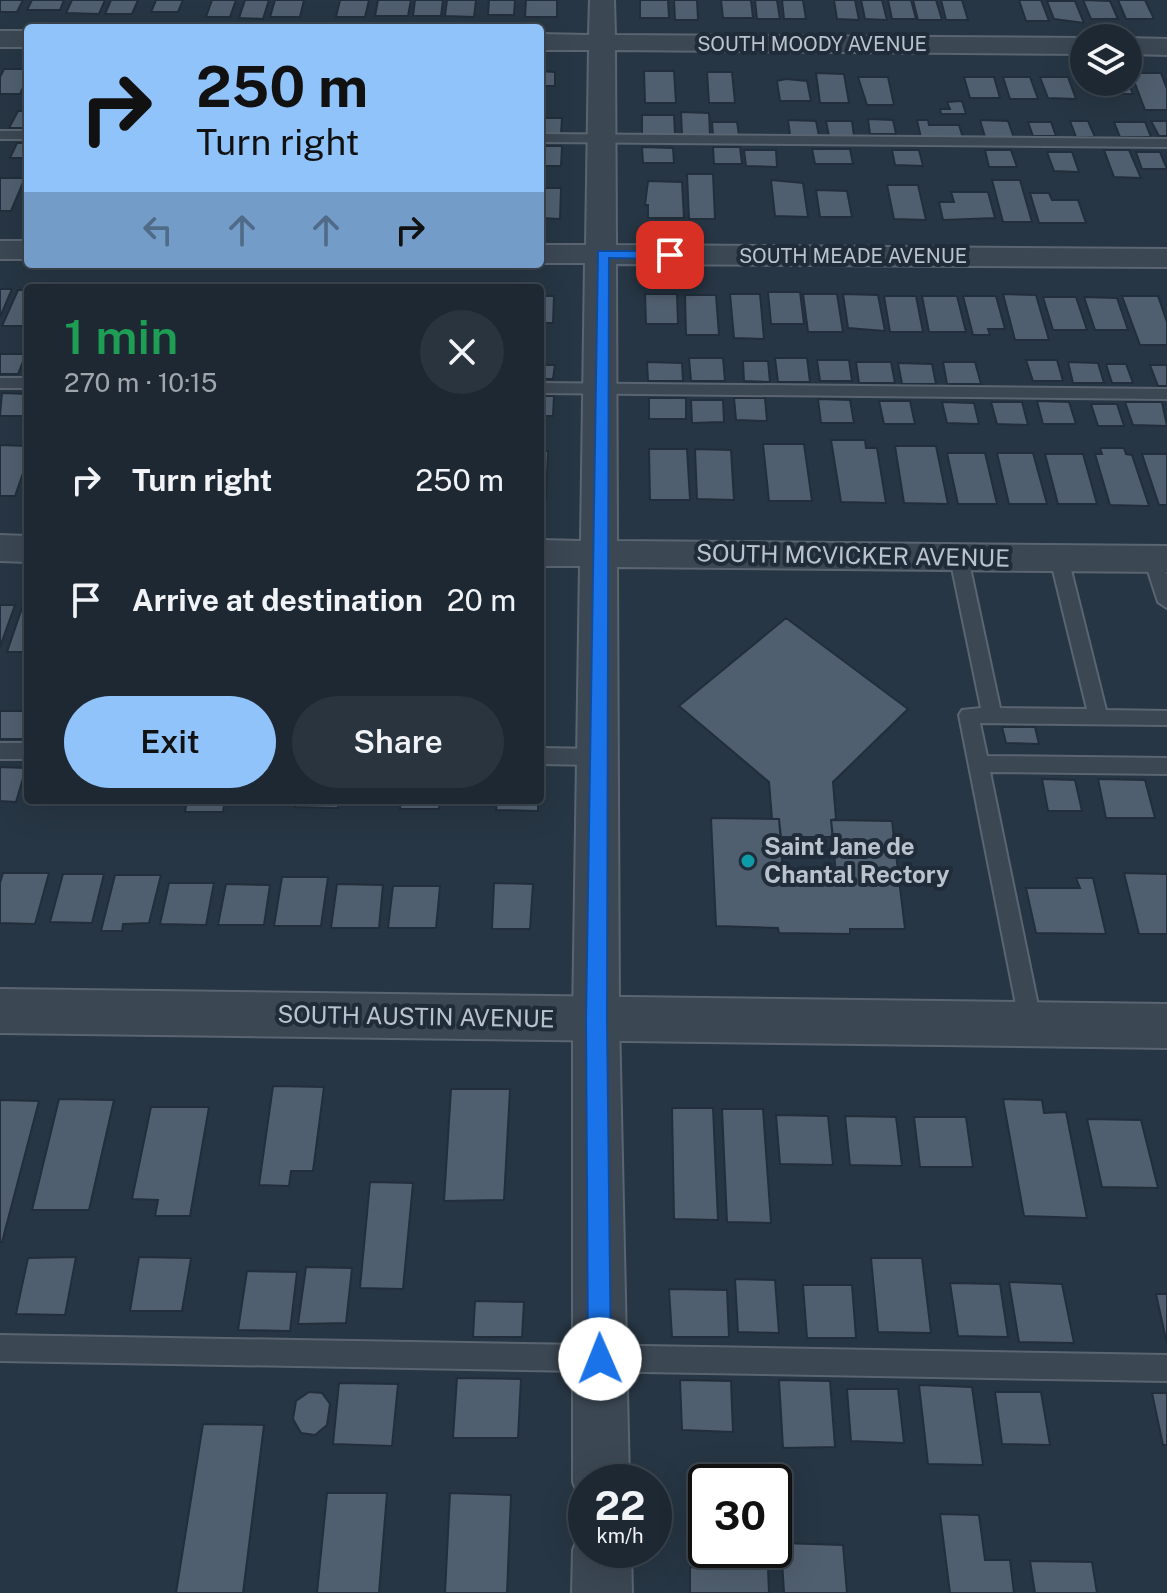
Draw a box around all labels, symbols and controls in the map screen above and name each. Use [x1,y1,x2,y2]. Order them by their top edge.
map controls [1070,24,1142,96]
button: layers [1070,24,1142,96]
street label: SOUTH MOODY AVENUE [697,32,927,56]
text: 250 m [196,54,368,120]
icon: right [64,56,168,160]
text: Turn right [196,121,359,163]
icon: left [136,208,180,252]
icon: ahead [220,208,264,252]
icon: ahead [304,208,348,252]
icon: right [388,208,432,252]
pin [636,221,704,289]
icon: arrive [648,233,692,277]
street label: SOUTH MEADE AVENUE [739,244,967,268]
text: 1 min [64,308,178,365]
button: close [420,310,504,394]
text: 270 m · 10:15 [64,367,217,398]
icon: right [64,458,108,502]
text: Turn right [132,462,272,498]
text: 250 m [415,462,504,498]
street label: SOUTH MCVICKER AVENUE [696,538,1010,572]
icon: arrive [64,578,108,622]
text: Arrive at destination [132,582,423,618]
text: 20 m [447,582,516,618]
button: Exit [64,696,276,788]
button: Share [292,696,504,788]
place label: Saint Jane de Chantal Rectory [764,832,950,888]
marker: Saint Jane de Chantal Rectory [739,852,757,870]
street label: SOUTH AUSTIN AVENUE [277,1000,555,1032]
position arrow [558,1317,642,1401]
speed limit sign: 30 [688,1464,792,1568]
text: 22 [595,1482,645,1529]
text: km/h [596,1524,644,1548]

